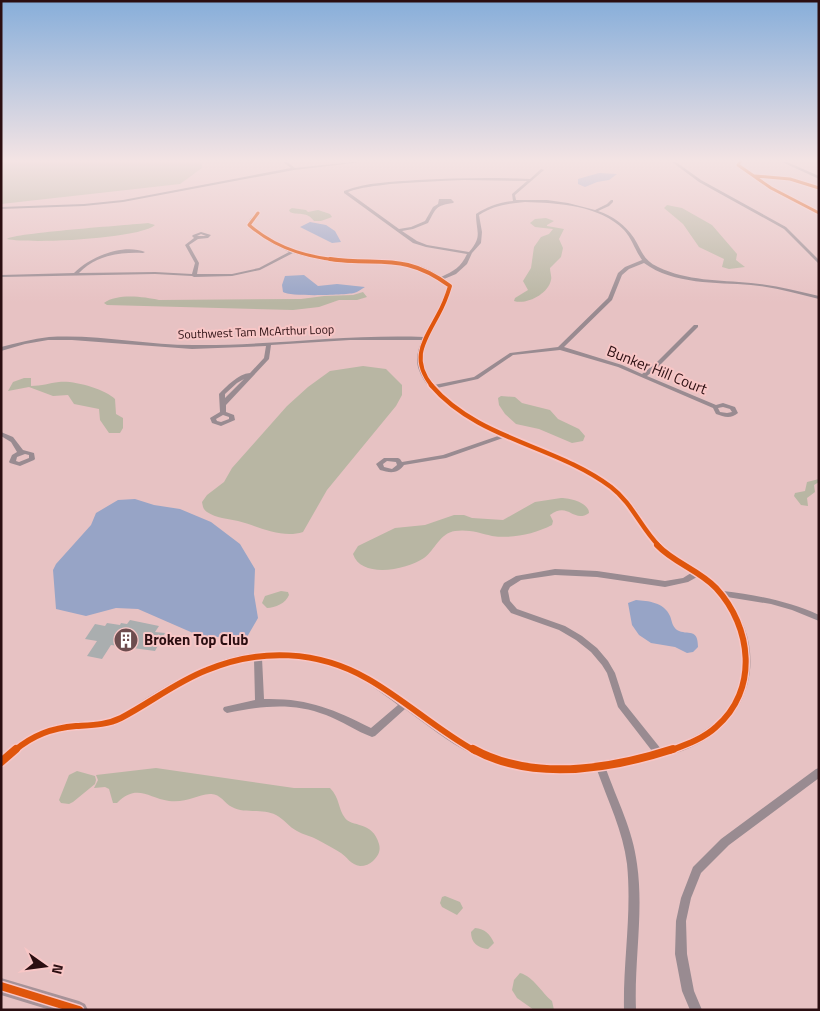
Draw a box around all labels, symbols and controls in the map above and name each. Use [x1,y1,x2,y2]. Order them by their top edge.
street label: Southwest Tam McArthur Loop [178,319,334,344]
street label: Bunker Hill Court [604,339,711,400]
building icon: Broken Top Club [113,627,139,653]
place label: Broken Top Club [144,628,248,651]
north arrow [20,941,70,991]
text: N [47,962,69,977]

